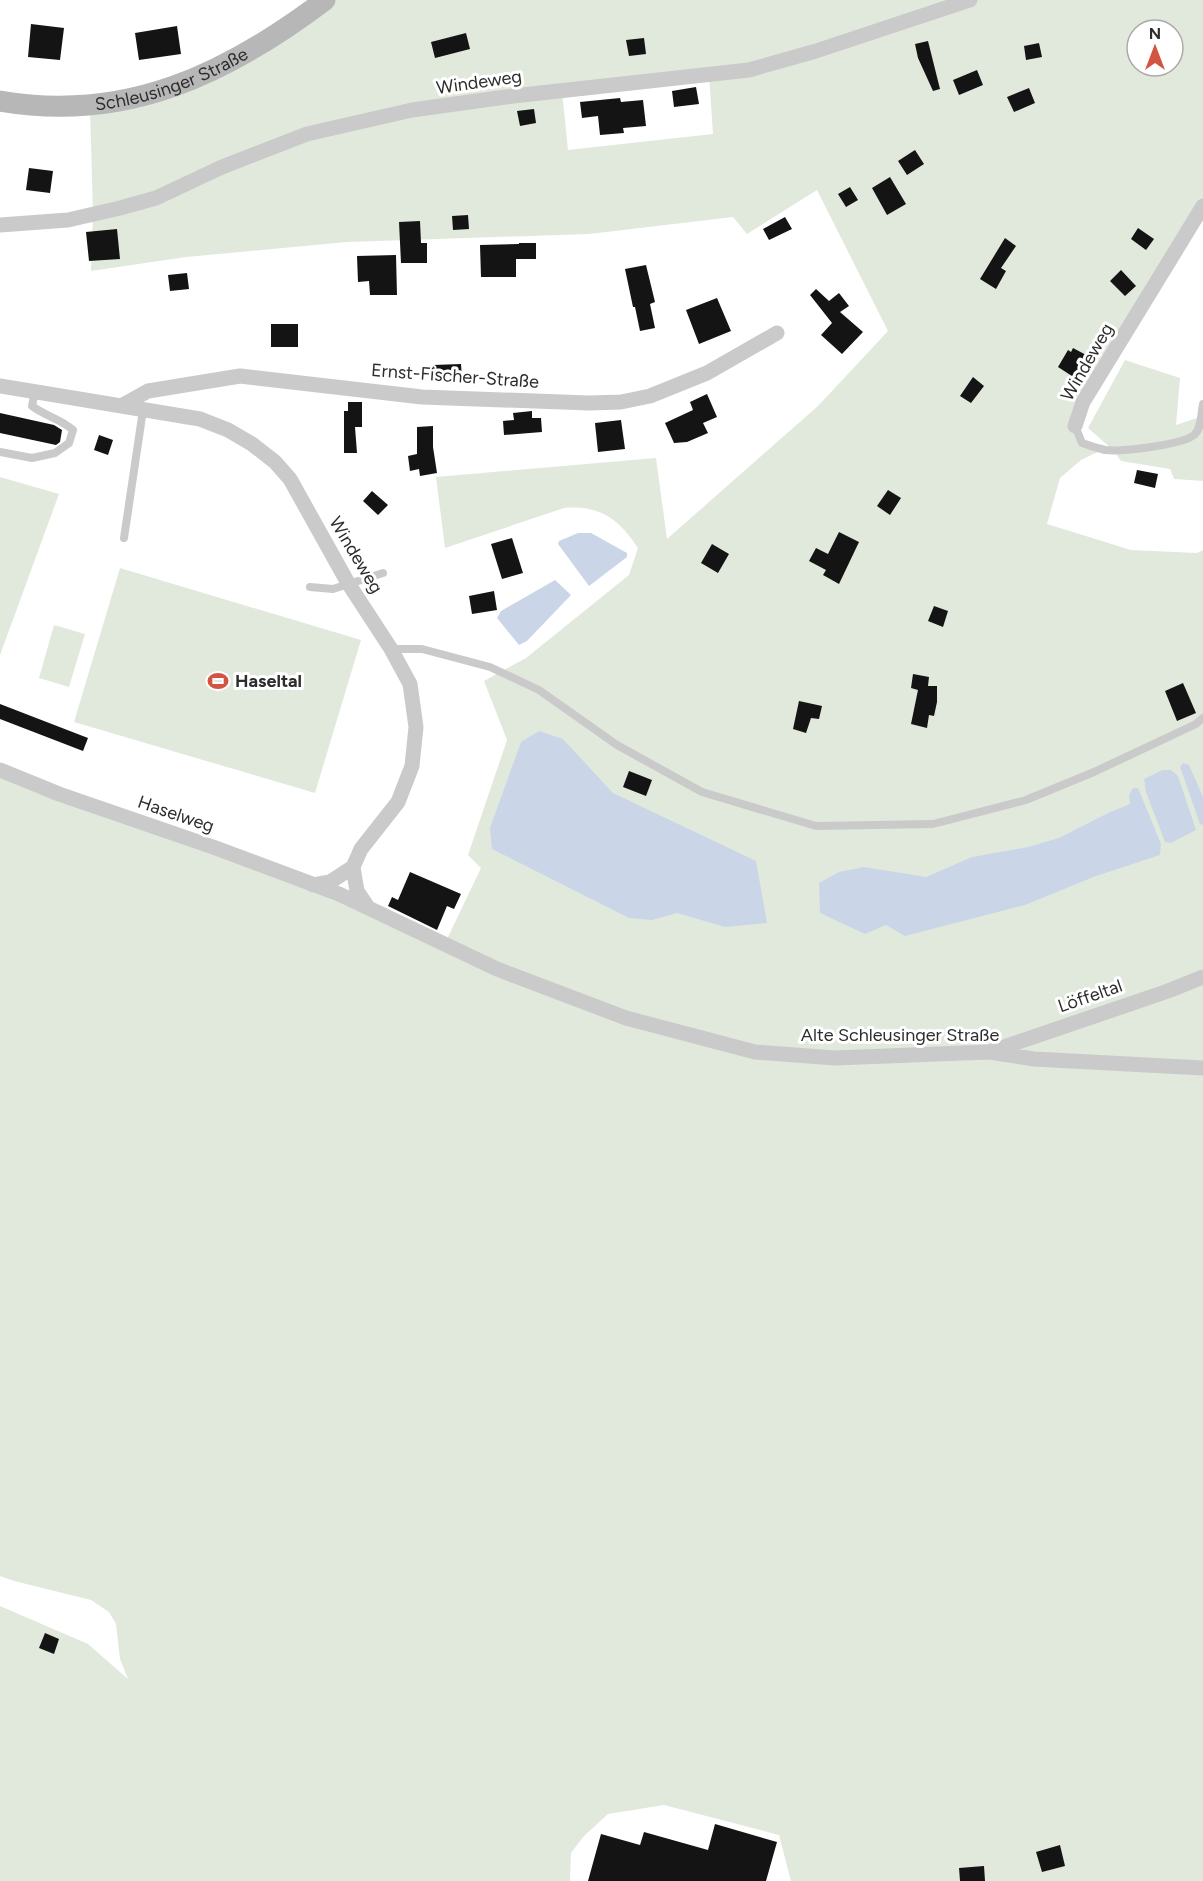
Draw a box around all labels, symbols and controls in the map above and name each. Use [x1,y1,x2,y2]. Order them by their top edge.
north arrow [1125,18,1185,78]
text: N [1149,24,1161,43]
street label: Schleusinger Straße [94,43,252,115]
street label: Windeweg [435,65,523,99]
street label: Windeweg [1056,319,1118,405]
street label: Ernst-Fischer-Straße [370,359,540,393]
street label: Windeweg [324,513,388,597]
sports icon: Haseltal [206,669,230,693]
place label: Haseltal [235,670,302,692]
street label: Haselweg [135,791,217,837]
street label: Löffeltal [1055,975,1125,1017]
street label: Alte Schleusinger Straße [801,1024,999,1046]

